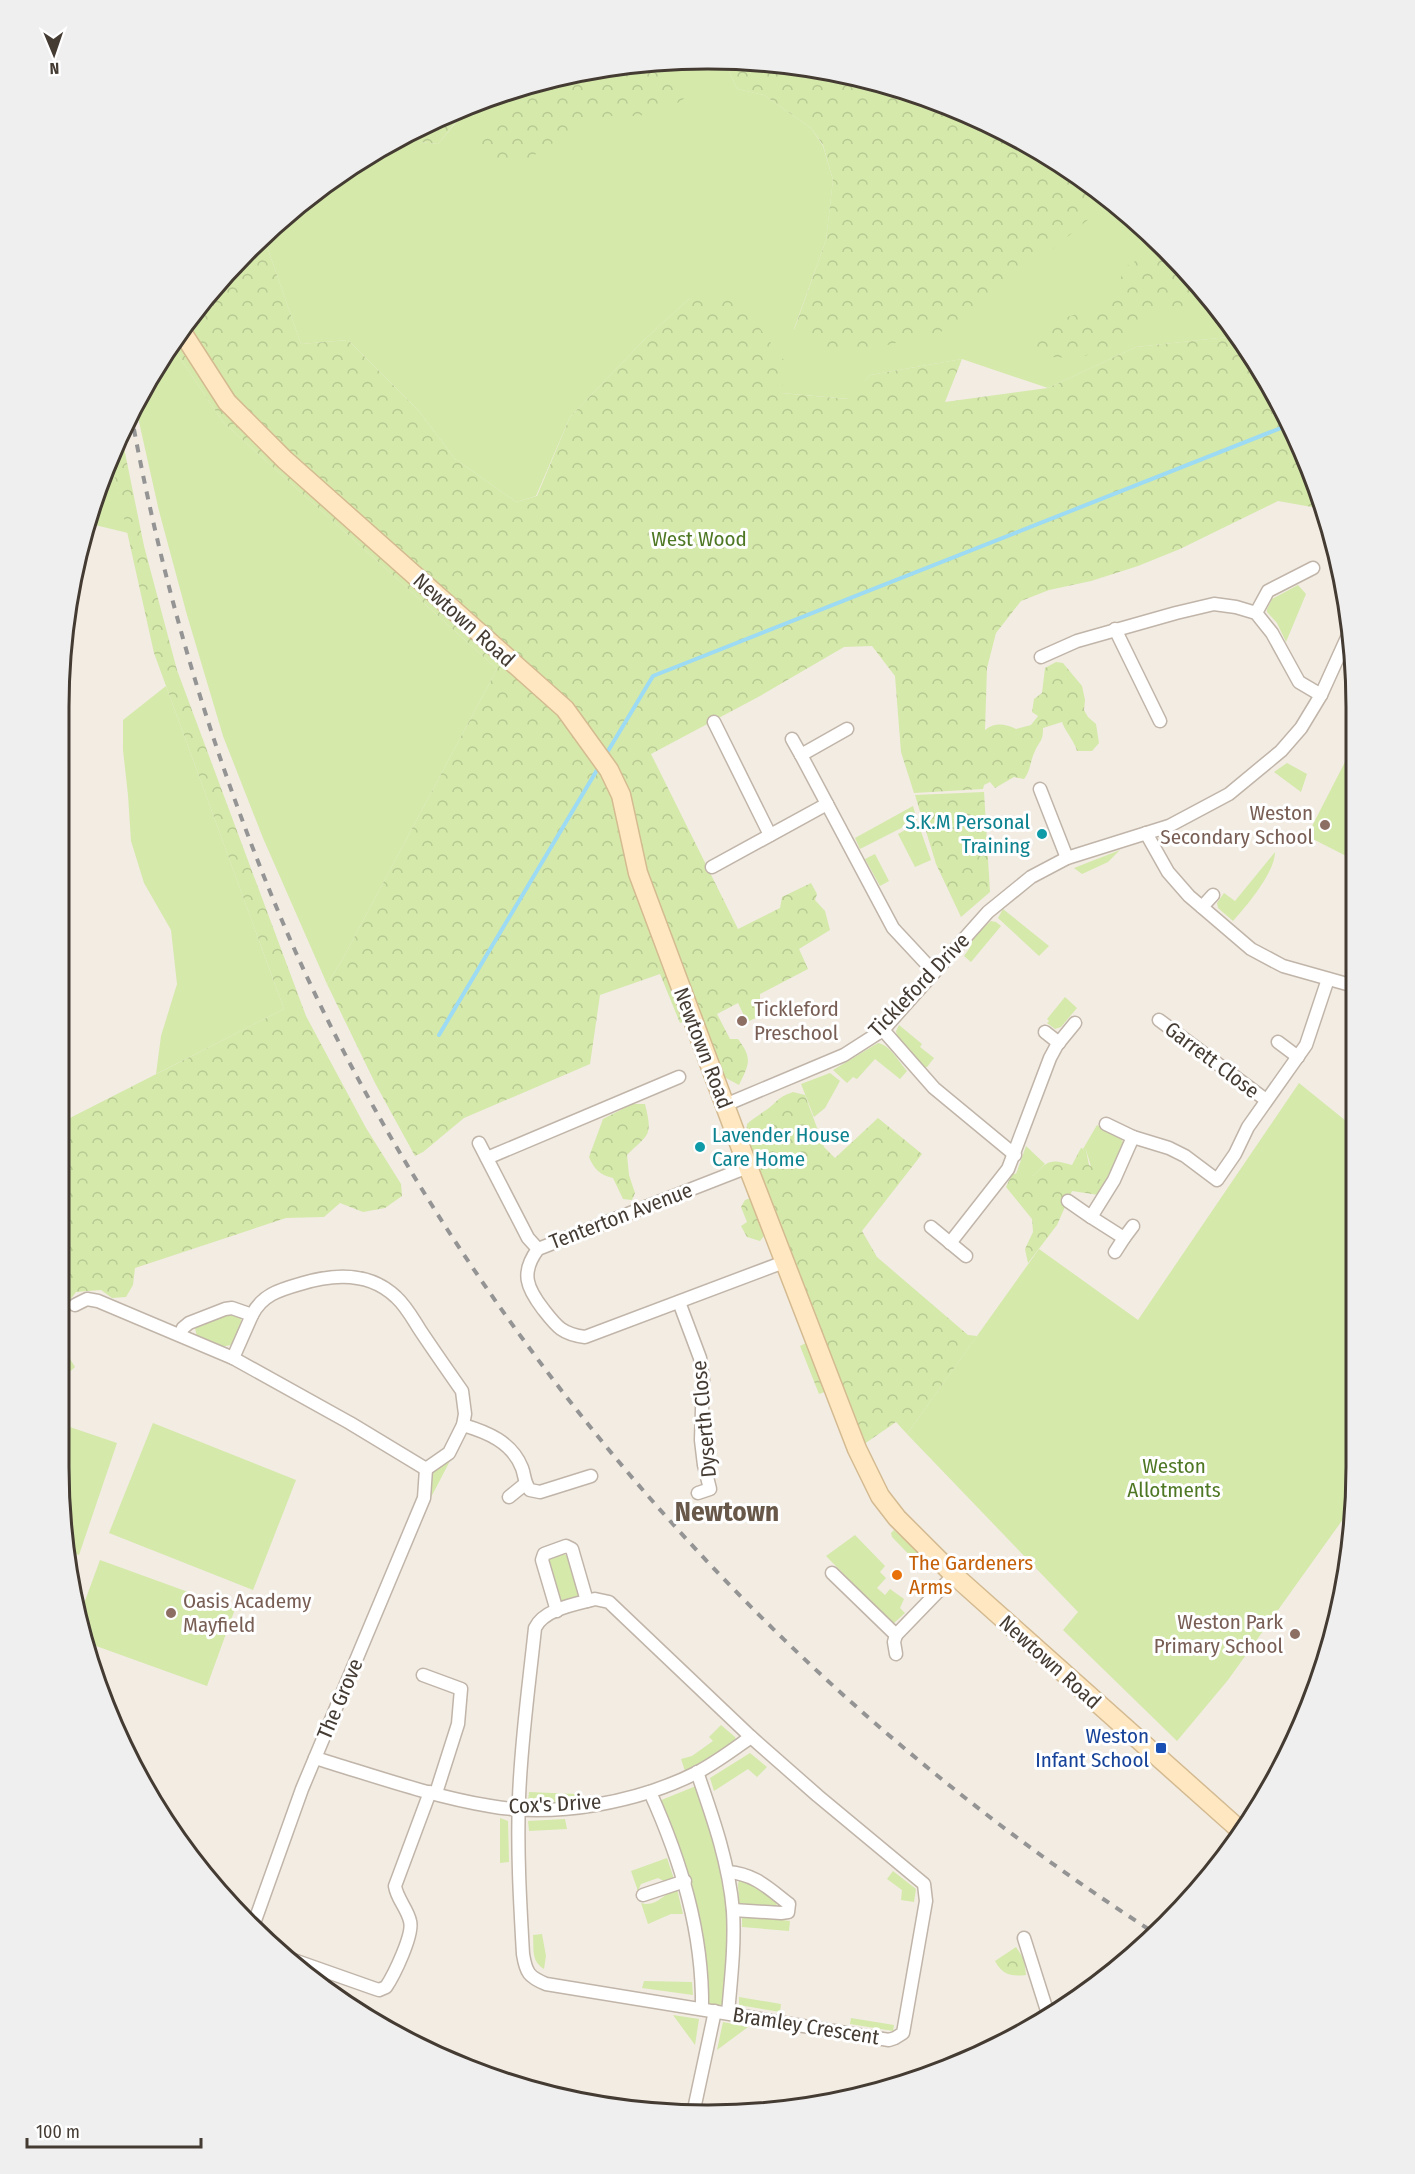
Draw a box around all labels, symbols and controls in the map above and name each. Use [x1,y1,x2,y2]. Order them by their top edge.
north arrow [24,24,84,84]
text: N [49,59,60,78]
park label: West Wood [651,526,747,552]
street label: Newtown Road [408,568,520,672]
place label: Weston Secondary School [1160,800,1313,850]
place label: S.K.M Personal Training [905,809,1030,859]
marker: Weston Secondary School [1318,818,1332,832]
marker: S.K.M Personal Training [1035,827,1049,841]
street label: Tickleford Drive [863,928,975,1042]
street label: Newtown Road [668,984,738,1112]
place label: Tickleford Preschool [754,996,839,1046]
marker: Tickleford Preschool [735,1014,749,1028]
street label: Garrett Close [1160,1016,1264,1104]
place label: Lavender House Care Home [712,1122,850,1172]
marker: Lavender House Care Home [693,1140,707,1154]
street label: Tenterton Avenue [546,1177,696,1255]
street label: Dyserth Close [686,1359,722,1479]
park label: Weston Allotments [1127,1453,1221,1503]
district label: Newtown [675,1496,779,1528]
place label: The Gardeners Arms [909,1550,1033,1600]
marker: The Gardeners Arms [890,1568,904,1582]
place label: Oasis Academy Mayfield [183,1588,312,1638]
marker: Oasis Academy Mayfield [164,1606,178,1620]
place label: Weston Park Primary School [1154,1609,1283,1659]
street label: Newtown Road [994,1610,1106,1714]
marker: Weston Park Primary School [1288,1627,1302,1641]
street label: The Grove [311,1655,369,1743]
place label: Weston Infant School [1035,1723,1149,1773]
marker: Weston Infant School [1154,1741,1168,1755]
street label: Cox's Drive [508,1789,602,1819]
street label: Bramley Crescent [731,2002,881,2050]
scale bar [27,2111,201,2149]
text: 100 m [36,2121,80,2143]

